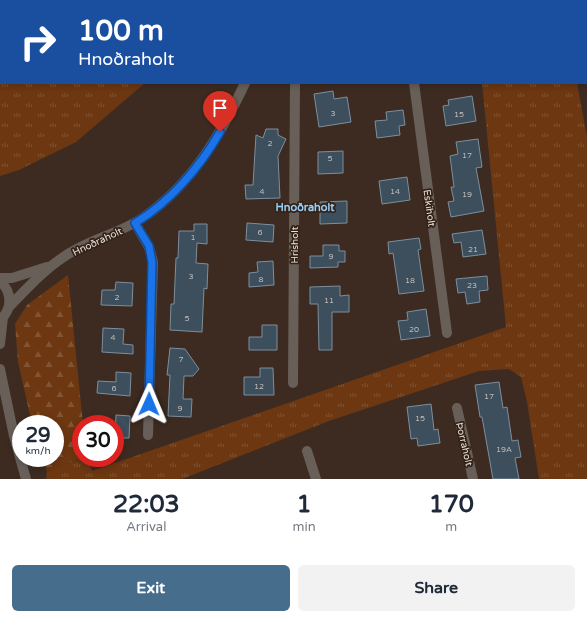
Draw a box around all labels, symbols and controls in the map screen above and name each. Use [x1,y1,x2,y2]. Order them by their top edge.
text: 100 m [78,14,164,48]
icon: right [12,16,64,68]
text: Hnoðraholt [78,48,174,70]
pin [203,91,237,132]
icon: arrive [209,97,231,119]
house number: 3 [330,109,336,118]
house number: 15 [454,110,464,119]
house number: 2 [267,139,273,148]
house number: 17 [462,151,472,160]
house number: 5 [327,154,333,163]
house number: 4 [259,187,265,196]
house number: 14 [390,187,400,196]
street label: Eskiholt [420,189,438,228]
house number: 19 [462,190,472,199]
district label: Hnoðraholt [276,201,335,214]
street label: Hnoðraholt [71,225,124,259]
street label: Hrísholt [289,226,301,264]
house number: 6 [257,228,263,237]
house number: 1 [190,233,196,242]
house number: 21 [468,245,478,254]
house number: 9 [328,252,334,261]
house number: 3 [188,272,194,281]
house number: 8 [258,275,264,284]
house number: 18 [405,276,415,285]
house number: 23 [467,281,477,290]
house number: 2 [114,293,120,302]
house number: 11 [324,296,334,305]
house number: 5 [184,314,190,323]
house number: 20 [409,325,419,334]
house number: 4 [110,333,116,342]
house number: 7 [178,355,184,364]
house number: 12 [254,382,264,391]
position arrow [128,383,170,425]
house number: 6 [111,384,117,393]
house number: 17 [484,392,494,401]
house number: 9 [177,404,183,413]
house number: 15 [415,414,425,423]
speed limit sign: 30 [72,415,124,467]
street label: Þorraholt [453,421,475,467]
text: 29 [25,424,51,448]
text: km/h [25,445,51,457]
house number: 19A [496,445,512,454]
text: 22:03 [113,490,180,519]
text: 1 [297,490,312,519]
text: 170 [429,490,474,519]
text: Arrival [126,519,166,535]
text: min [293,519,316,535]
text: m [445,519,457,535]
button: Exit [12,565,290,611]
button: Share [298,565,575,611]

